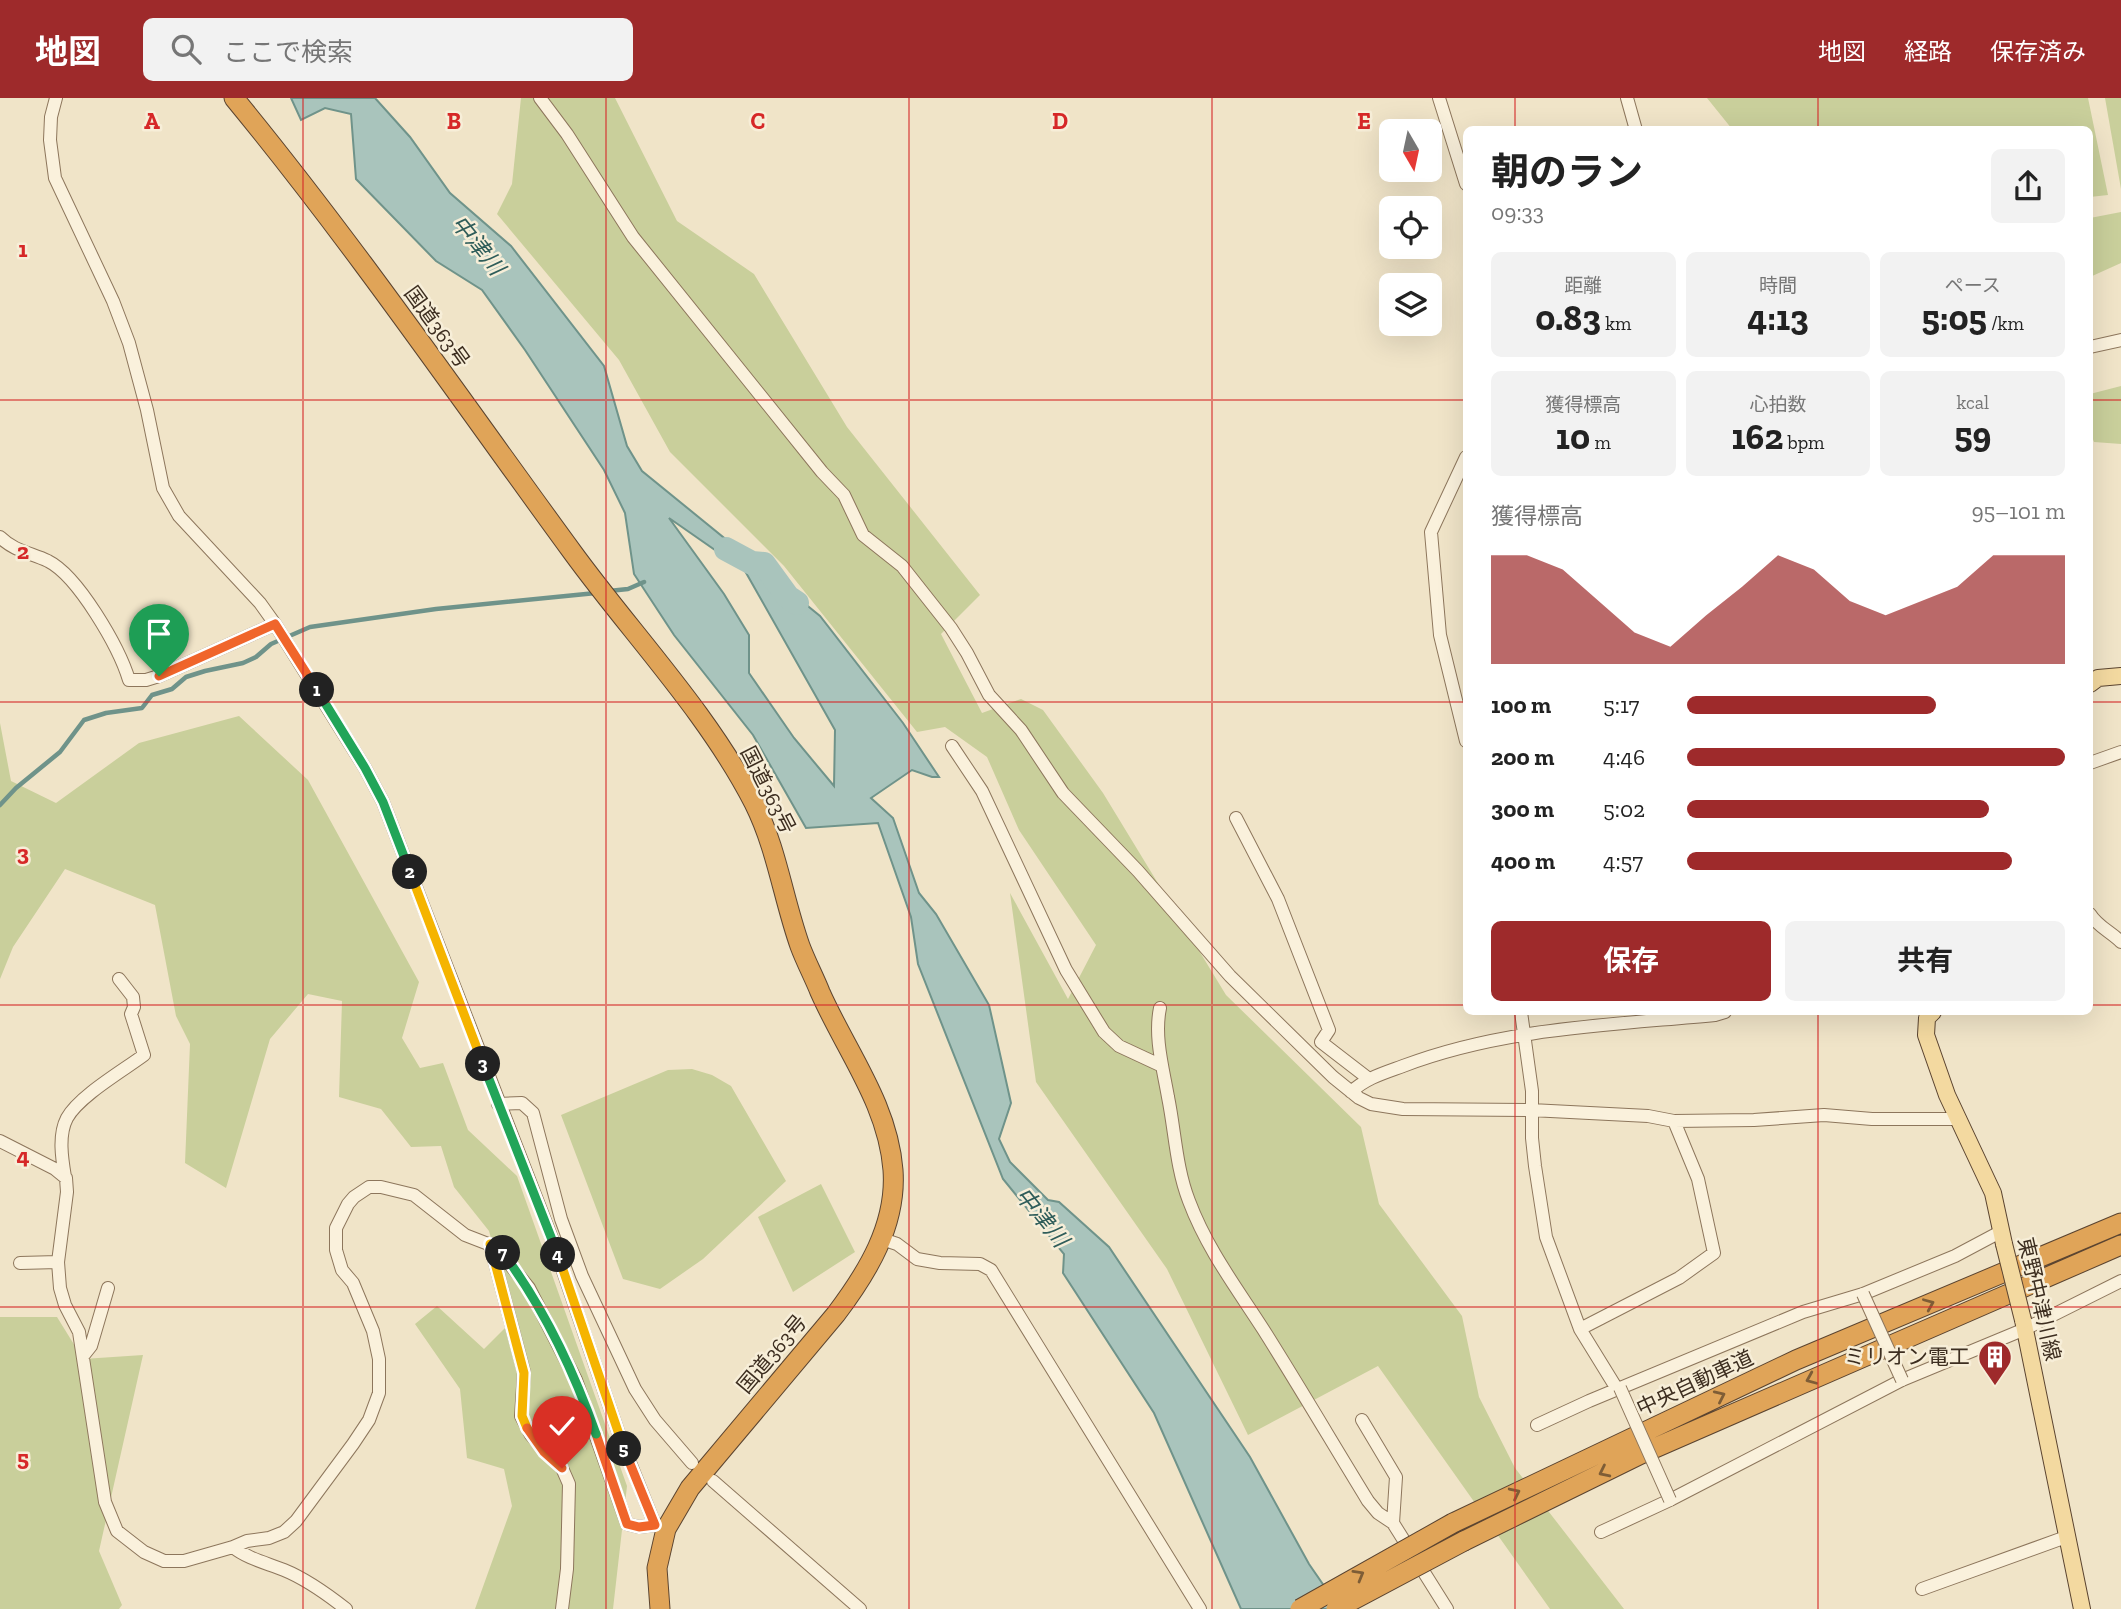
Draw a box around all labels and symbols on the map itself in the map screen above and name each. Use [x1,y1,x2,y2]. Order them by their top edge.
text: A [144,107,160,135]
text: B [447,107,461,135]
text: C [751,107,765,135]
text: D [1052,107,1068,135]
text: E [1357,107,1371,135]
north arrow [1379,119,1442,182]
water label: 中津川 [445,209,512,283]
text: 1 [18,235,28,263]
street label: 国道363号 [399,281,475,372]
text: 2 [17,537,29,565]
pin [129,604,189,676]
pin: 1 [300,672,334,708]
street label: 国道363号 [736,742,801,838]
text: 3 [17,839,29,867]
pin: 2 [392,854,428,890]
pin: 3 [466,1046,500,1082]
text: 4 [16,1142,30,1170]
water label: 中津川 [1009,1181,1076,1255]
street label: 東野中津川線 [2013,1235,2066,1363]
pin: 7 [486,1236,520,1270]
pin: 4 [540,1238,576,1272]
one-way arrow [1922,1299,1934,1313]
street label: 国道363号 [732,1309,812,1398]
building icon: ミリオン電工 [1976,1338,2014,1387]
place label: ミリオン電工 [1844,1344,1970,1369]
street label: 中央自動車道 [1632,1345,1757,1421]
one-way arrow [1806,1371,1818,1385]
one-way arrow [1713,1390,1725,1404]
pin [532,1396,592,1468]
pin: 5 [606,1432,642,1466]
text: 5 [17,1444,29,1472]
one-way arrow [1599,1464,1611,1478]
one-way arrow [1508,1487,1520,1501]
one-way arrow [1352,1570,1364,1583]

